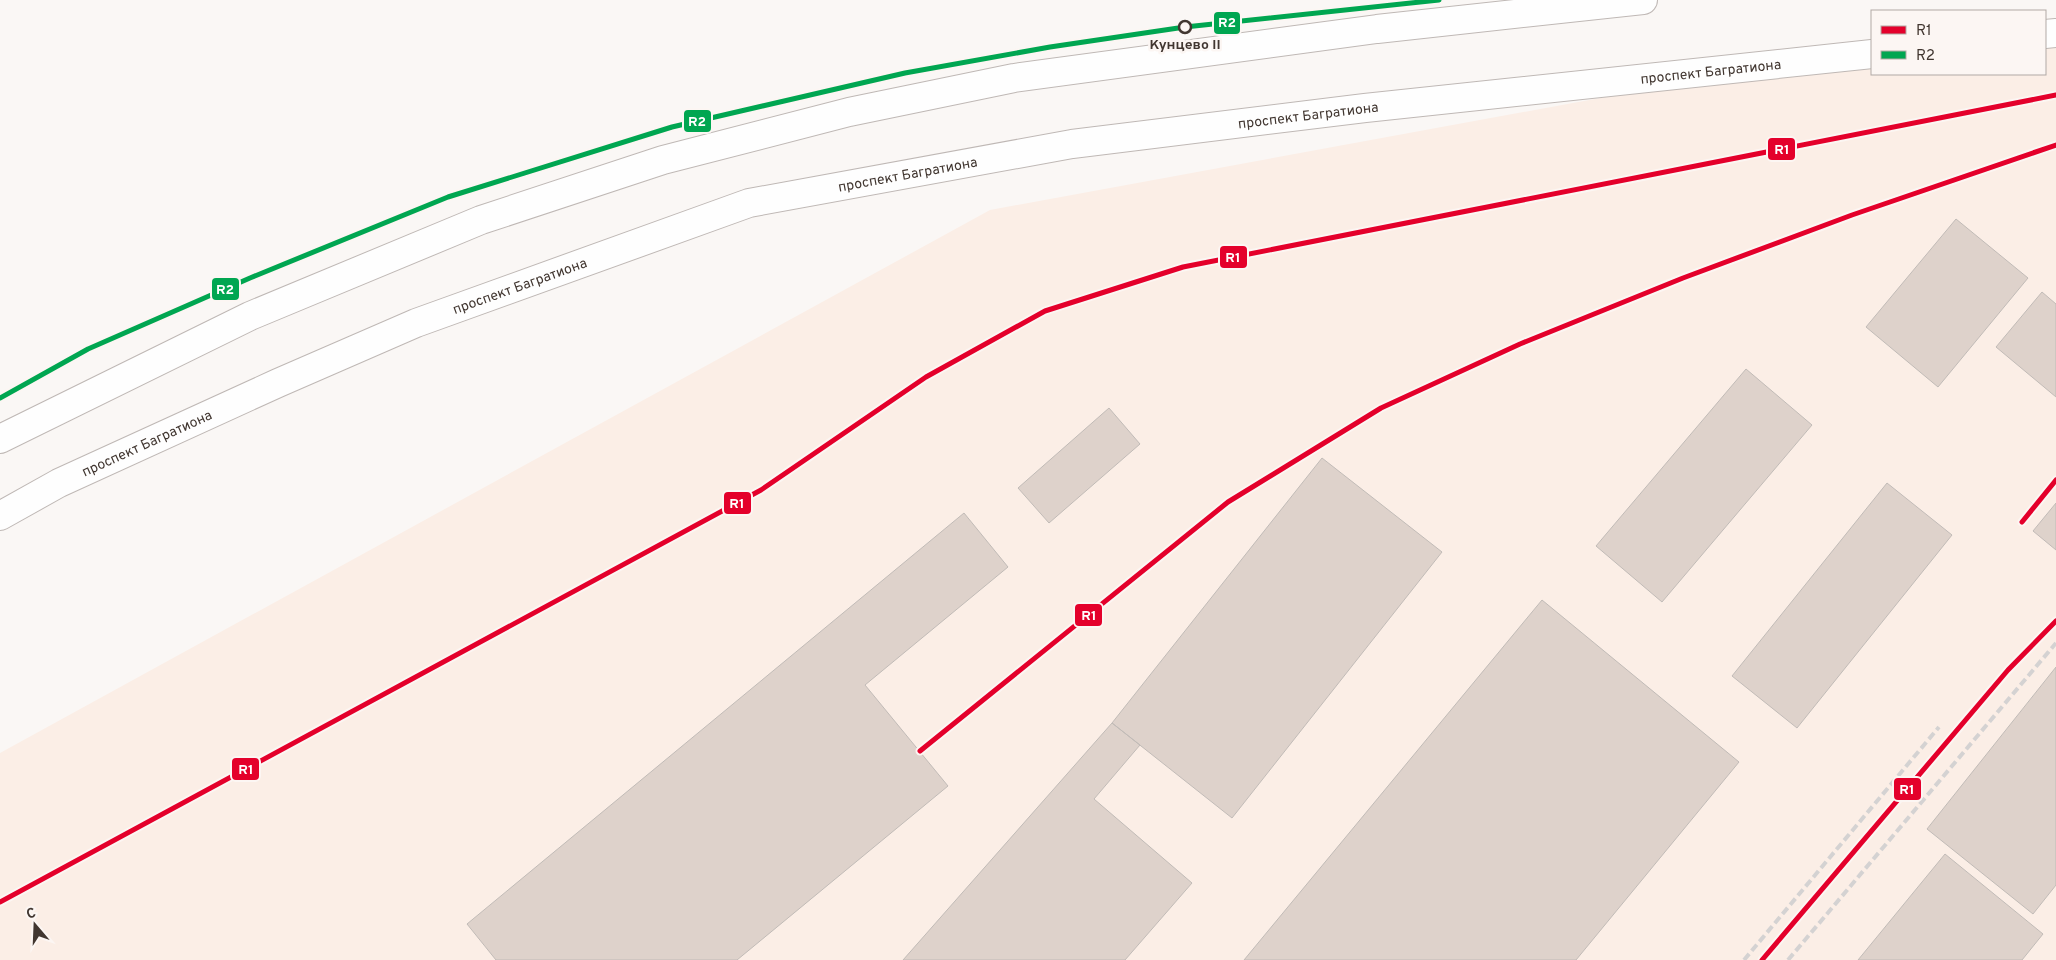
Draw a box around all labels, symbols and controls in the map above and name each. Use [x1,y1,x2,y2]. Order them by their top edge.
legend [1871,10,2046,75]
line badge: R2 [1213,11,1241,35]
text: R2 [1218,15,1236,32]
marker: Кунцево II [1178,20,1192,34]
text: R1 [1916,22,1932,41]
place label: Кунцево II [1149,37,1221,54]
text: R2 [1916,47,1935,66]
street label: проспект Багратиона [1640,57,1782,89]
street label: проспект Багратиона [1237,100,1379,134]
line badge: R2 [683,109,712,133]
text: R2 [688,114,706,131]
line badge: R1 [1767,137,1796,161]
text: R1 [1774,142,1790,159]
street label: проспект Багратиона [837,154,979,197]
line badge: R1 [1219,245,1248,269]
text: R1 [1225,250,1241,267]
street label: проспект Багратиона [451,255,590,319]
line badge: R2 [211,277,240,301]
text: R2 [216,282,234,299]
street label: проспект Багратиона [79,407,215,481]
line badge: R1 [723,491,752,515]
text: R1 [729,496,745,513]
line badge: R1 [1074,603,1103,627]
text: R1 [1081,608,1097,625]
line badge: R1 [231,757,260,781]
text: R1 [238,762,254,779]
line badge: R1 [1893,777,1922,801]
text: R1 [1899,782,1915,799]
north arrow [10,900,60,950]
text: С [24,905,38,924]

